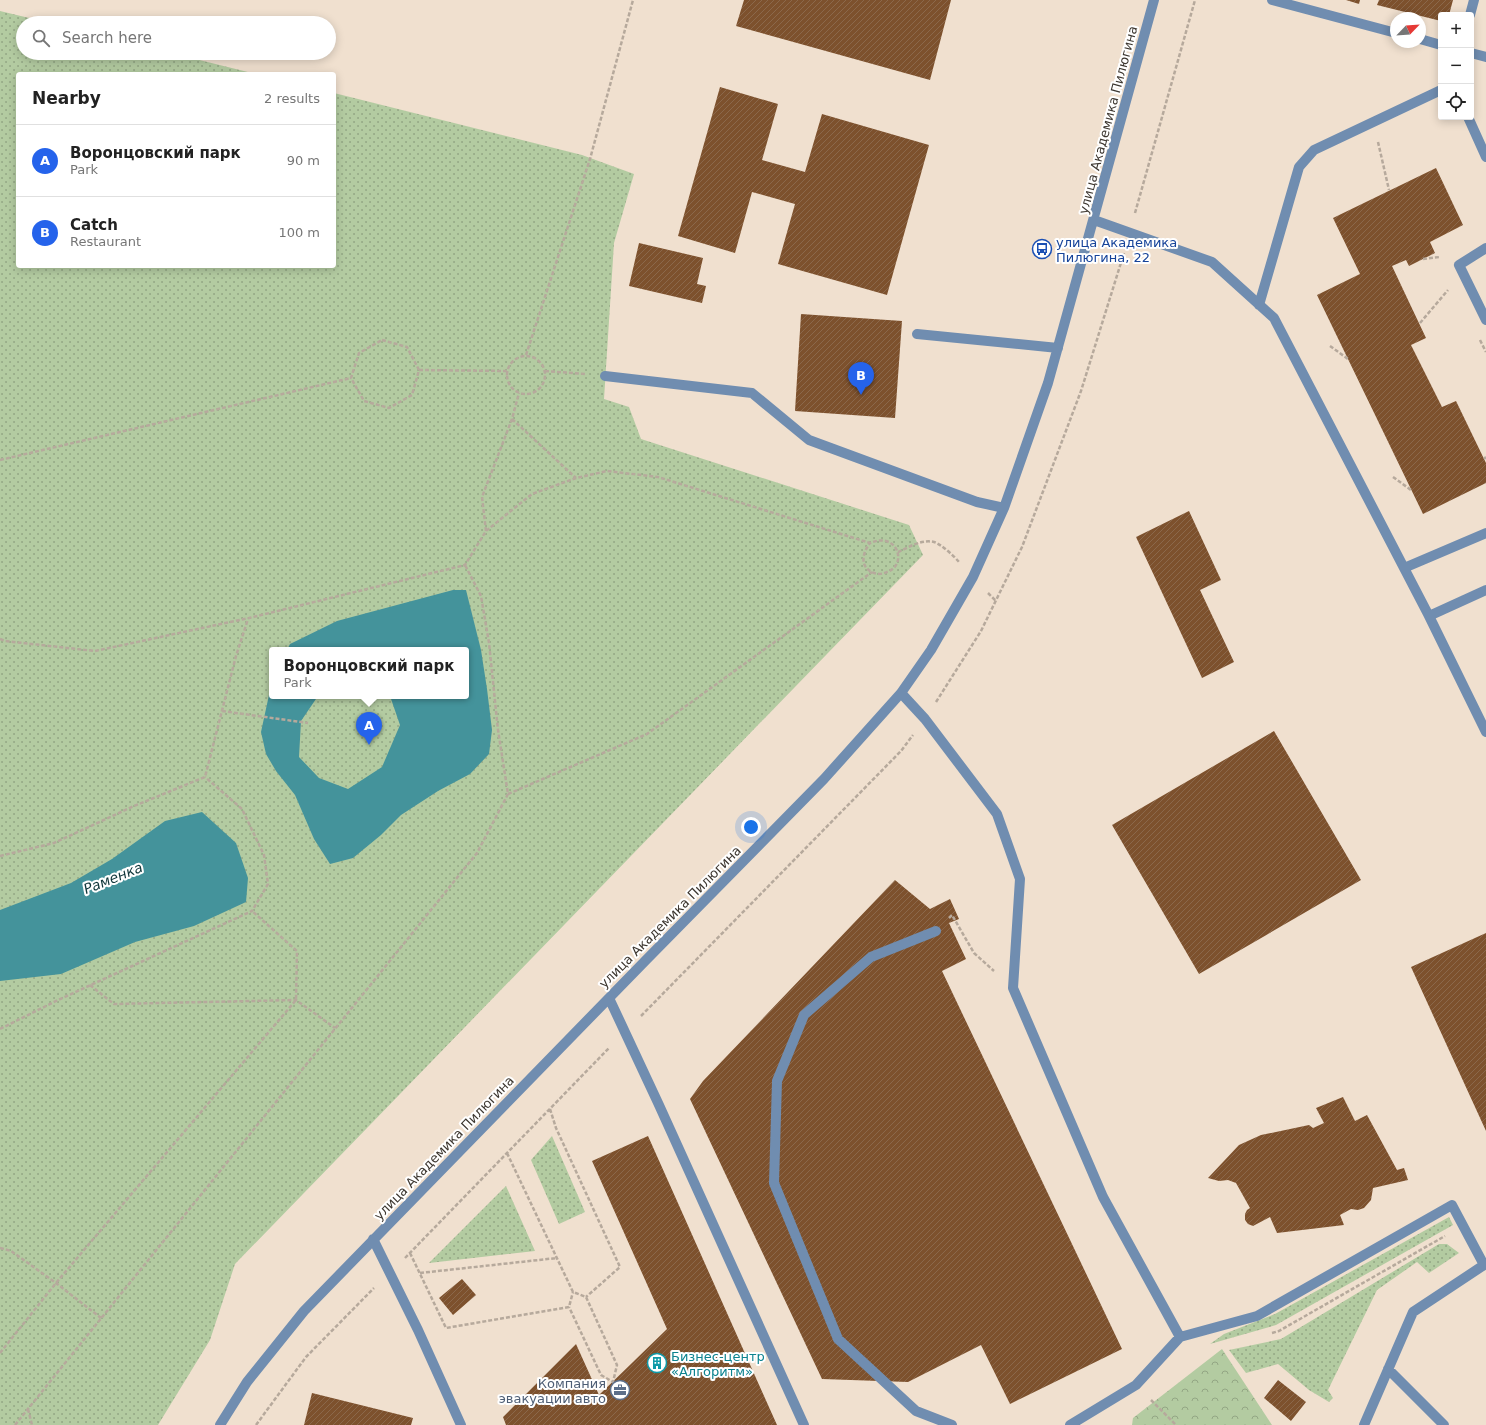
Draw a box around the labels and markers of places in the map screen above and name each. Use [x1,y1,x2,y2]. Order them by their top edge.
place label: улица Академика Пилюгина, 22 [1056,235,1177,265]
bus stop icon: улица Академика Пилюгина, 22 [1031,238,1053,260]
pin: B [848,362,874,395]
pin: A [356,712,382,745]
place label: Бизнес-центр «Алгоритм» [671,1349,765,1379]
building icon: Бизнес-центр «Алгоритм» [646,1352,668,1374]
place label: Компания эвакуации авто [499,1376,606,1406]
office icon: Компания эвакуации авто [609,1379,631,1401]

